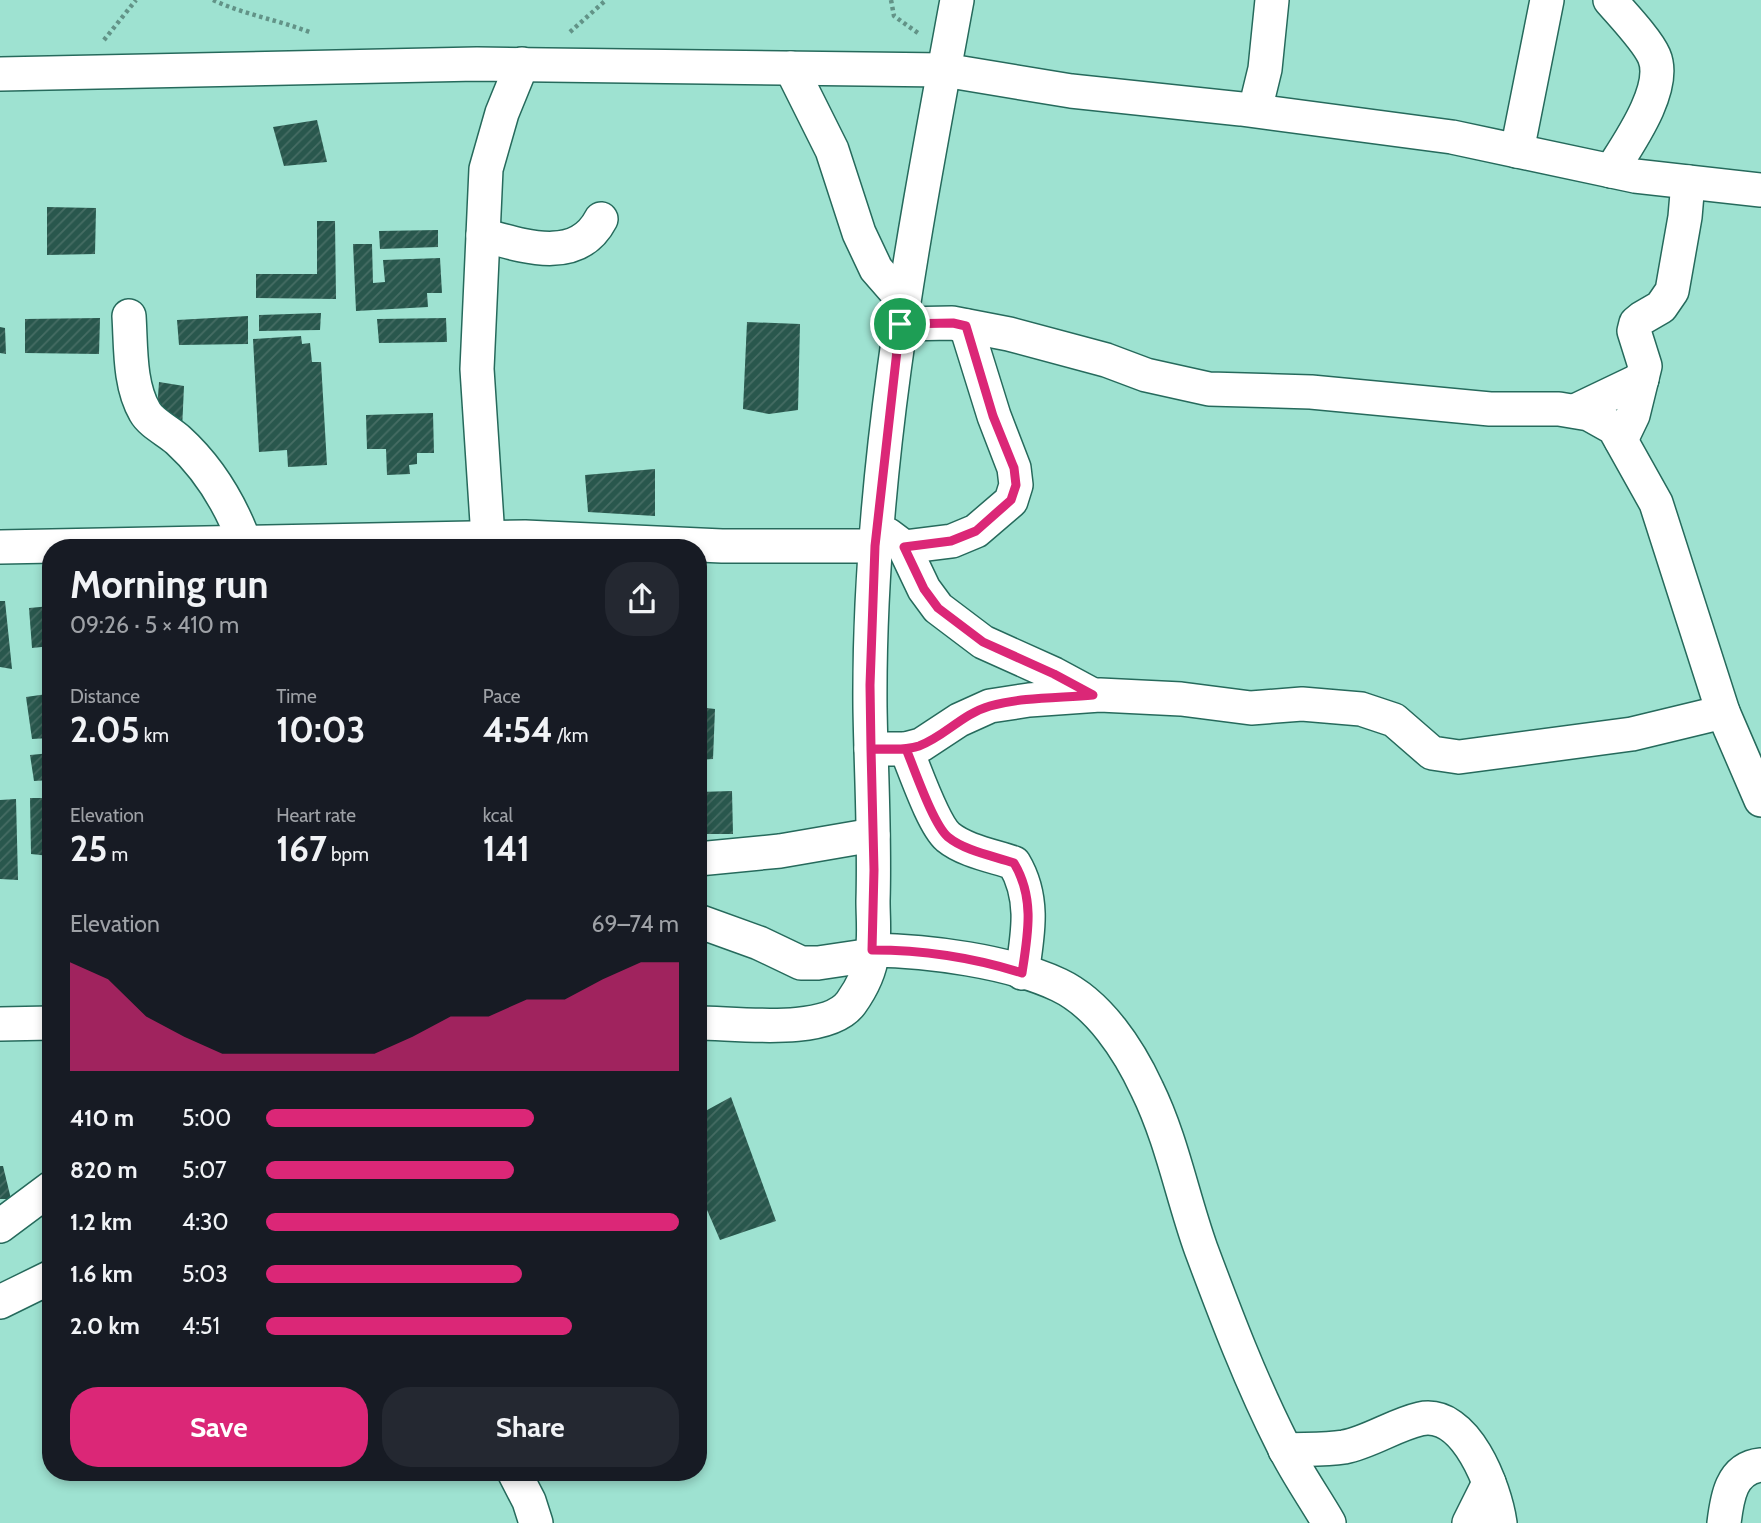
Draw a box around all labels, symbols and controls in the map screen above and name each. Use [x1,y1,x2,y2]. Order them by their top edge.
pin [870,294,930,354]
icon: arrive [881,305,919,343]
text: Morning run [70,561,269,608]
button: share [605,562,679,636]
text: 09:26 · 5 × 410 m [70,611,239,639]
text: Distance [70,685,140,708]
text: Time [276,685,317,708]
text: Pace [483,685,521,708]
text: 2.05 [70,708,139,751]
text: 10:03 [276,708,365,751]
text: 4:54 [483,708,553,751]
text: km [139,724,169,747]
text: /km [553,724,588,747]
text: Elevation [70,804,144,827]
text: Heart rate [276,804,356,827]
text: kcal [483,804,513,827]
text: 25 [70,827,107,870]
text: 167 [276,827,327,870]
text: 141 [483,827,530,870]
text: m [107,843,128,866]
text: bpm [327,843,369,866]
text: Elevation [70,910,160,938]
text: 69–74 m [591,910,679,938]
text: 410 m [70,1104,134,1132]
text: 5:00 [182,1104,231,1132]
text: 820 m [70,1156,137,1184]
text: 5:07 [182,1156,227,1184]
text: 1.2 km [70,1208,132,1236]
text: 4:30 [182,1208,229,1236]
text: 1.6 km [70,1260,133,1288]
text: 5:03 [182,1260,228,1288]
text: 2.0 km [70,1312,140,1340]
text: 4:51 [182,1312,220,1340]
button: Save [70,1387,368,1467]
button: Share [382,1387,679,1467]

